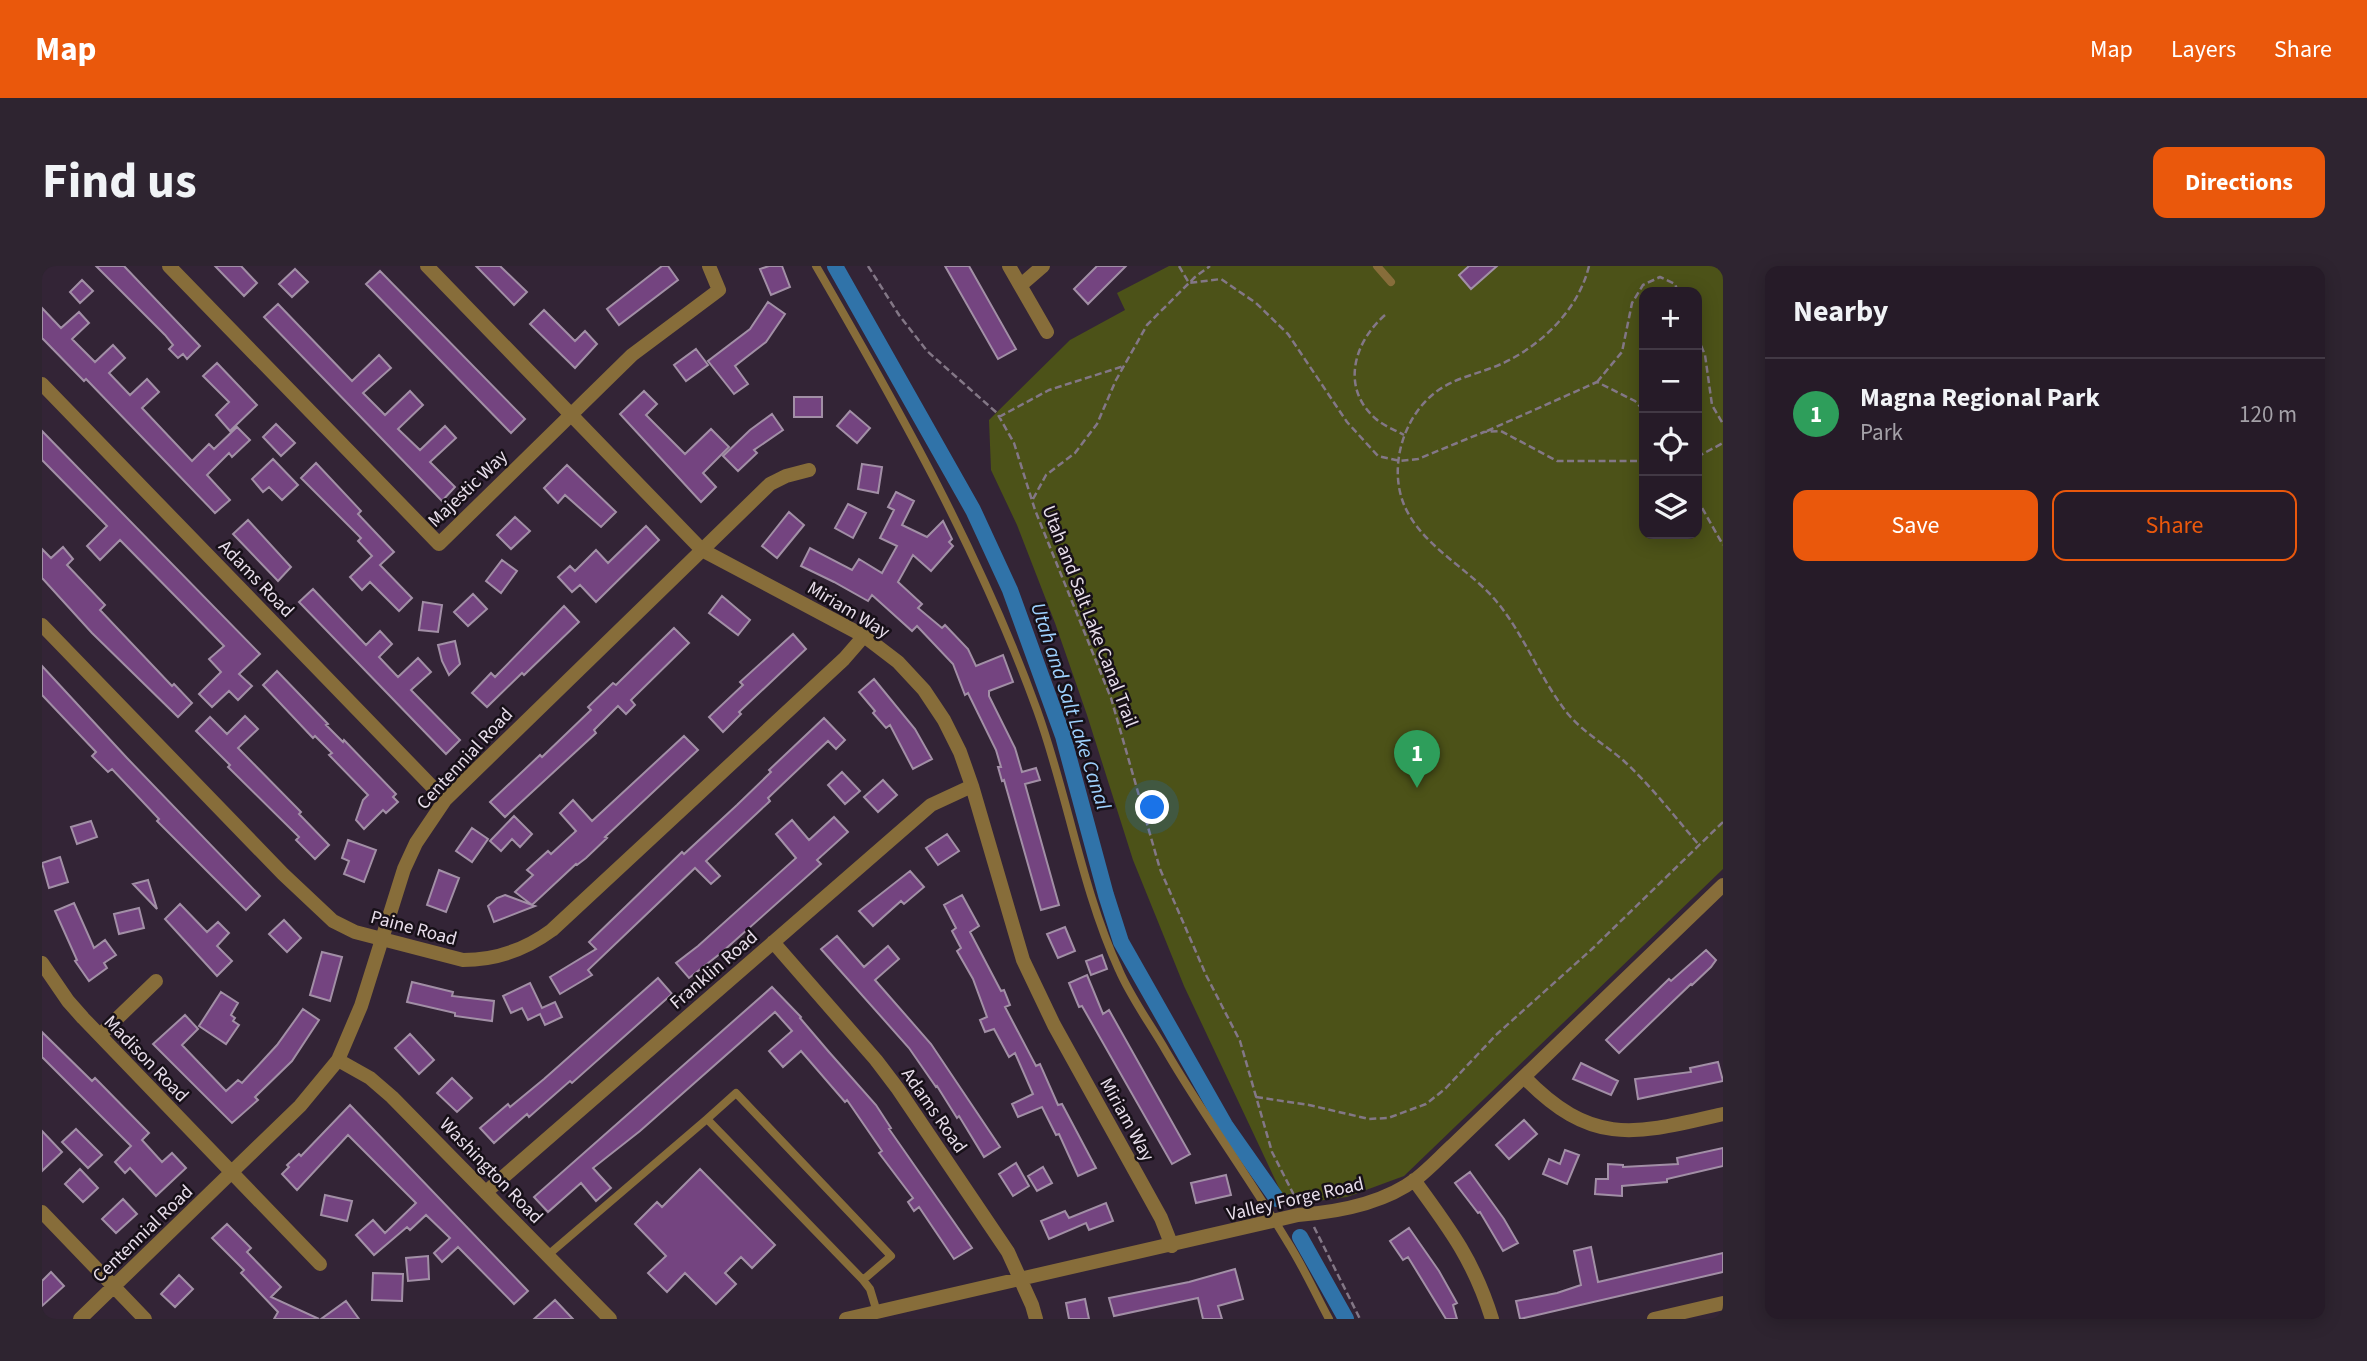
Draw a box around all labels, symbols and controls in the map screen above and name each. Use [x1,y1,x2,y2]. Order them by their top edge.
text: Map [35,26,96,73]
text: Map [2090,32,2133,67]
text: Layers [2171,32,2236,67]
text: Share [2274,32,2332,67]
text: Find us [42,147,197,217]
button: Directions [2153,147,2325,218]
map controls [1639,287,1702,539]
button: + [1639,287,1702,350]
text: Nearby [1793,290,1888,333]
button: − [1639,350,1702,413]
text: Magna Regional Park [1860,379,2100,416]
text: 1 [1810,398,1822,431]
text: 120 m [2239,398,2297,431]
button: locate [1639,413,1702,476]
text: Park [1860,416,1903,449]
street label: Majestic Way [422,444,514,534]
button: layers [1639,476,1702,539]
button: Save [1793,490,2038,561]
button: Share [2052,490,2297,561]
street label: Utah and Salt Lake Canal Trail [1038,502,1144,730]
street label: Adams Road [212,534,300,624]
street label: Miriam Way [802,575,895,646]
water label: Utah and Salt Lake Canal [1026,599,1116,813]
street label: Centennial Road [411,702,520,816]
pin: 1 [1394,730,1440,788]
your location [1135,790,1169,824]
street label: Paine Road [367,904,460,953]
street label: Franklin Road [664,924,764,1016]
street label: Madison Road [97,1009,194,1109]
street label: Adams Road [894,1063,973,1159]
street label: Miriam Way [1093,1073,1161,1167]
street label: Washington Road [433,1112,549,1230]
street label: Valley Forge Road [1224,1171,1367,1228]
street label: Centennial Road [87,1179,199,1289]

